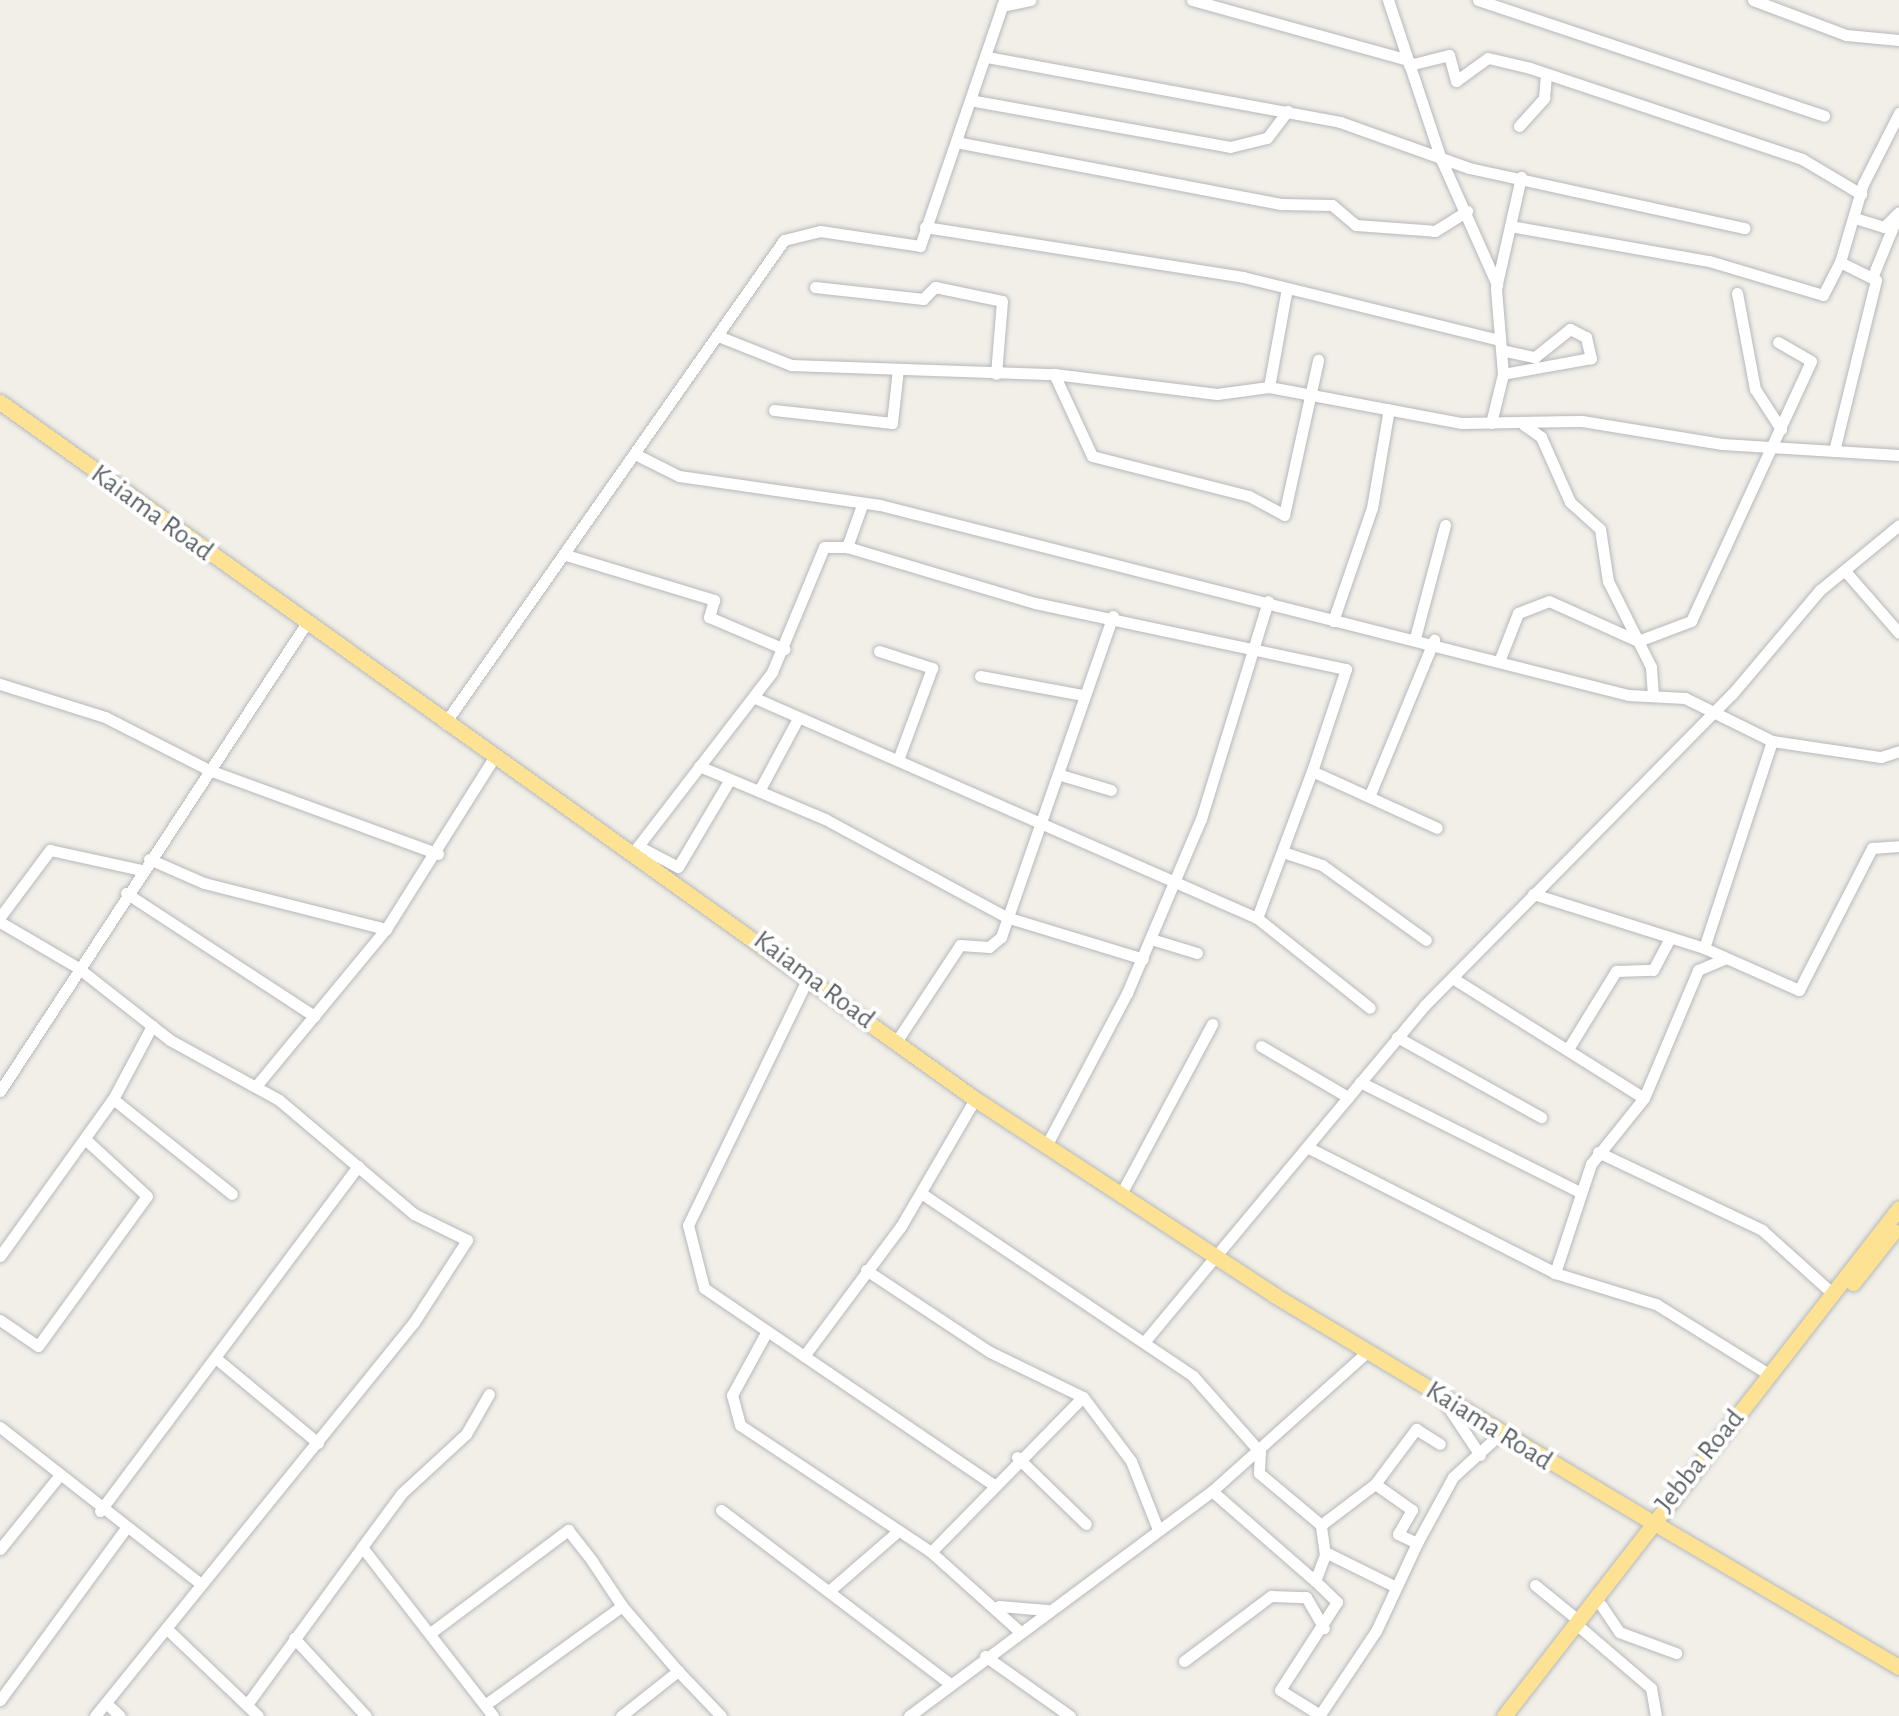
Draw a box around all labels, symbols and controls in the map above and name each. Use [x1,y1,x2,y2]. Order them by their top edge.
street label: Kaiama Road [84,457,220,569]
street label: Kaiama Road [747,924,881,1036]
street label: Kaiama Road [1419,1374,1559,1478]
street label: Jebba Road [1648,1403,1752,1519]

